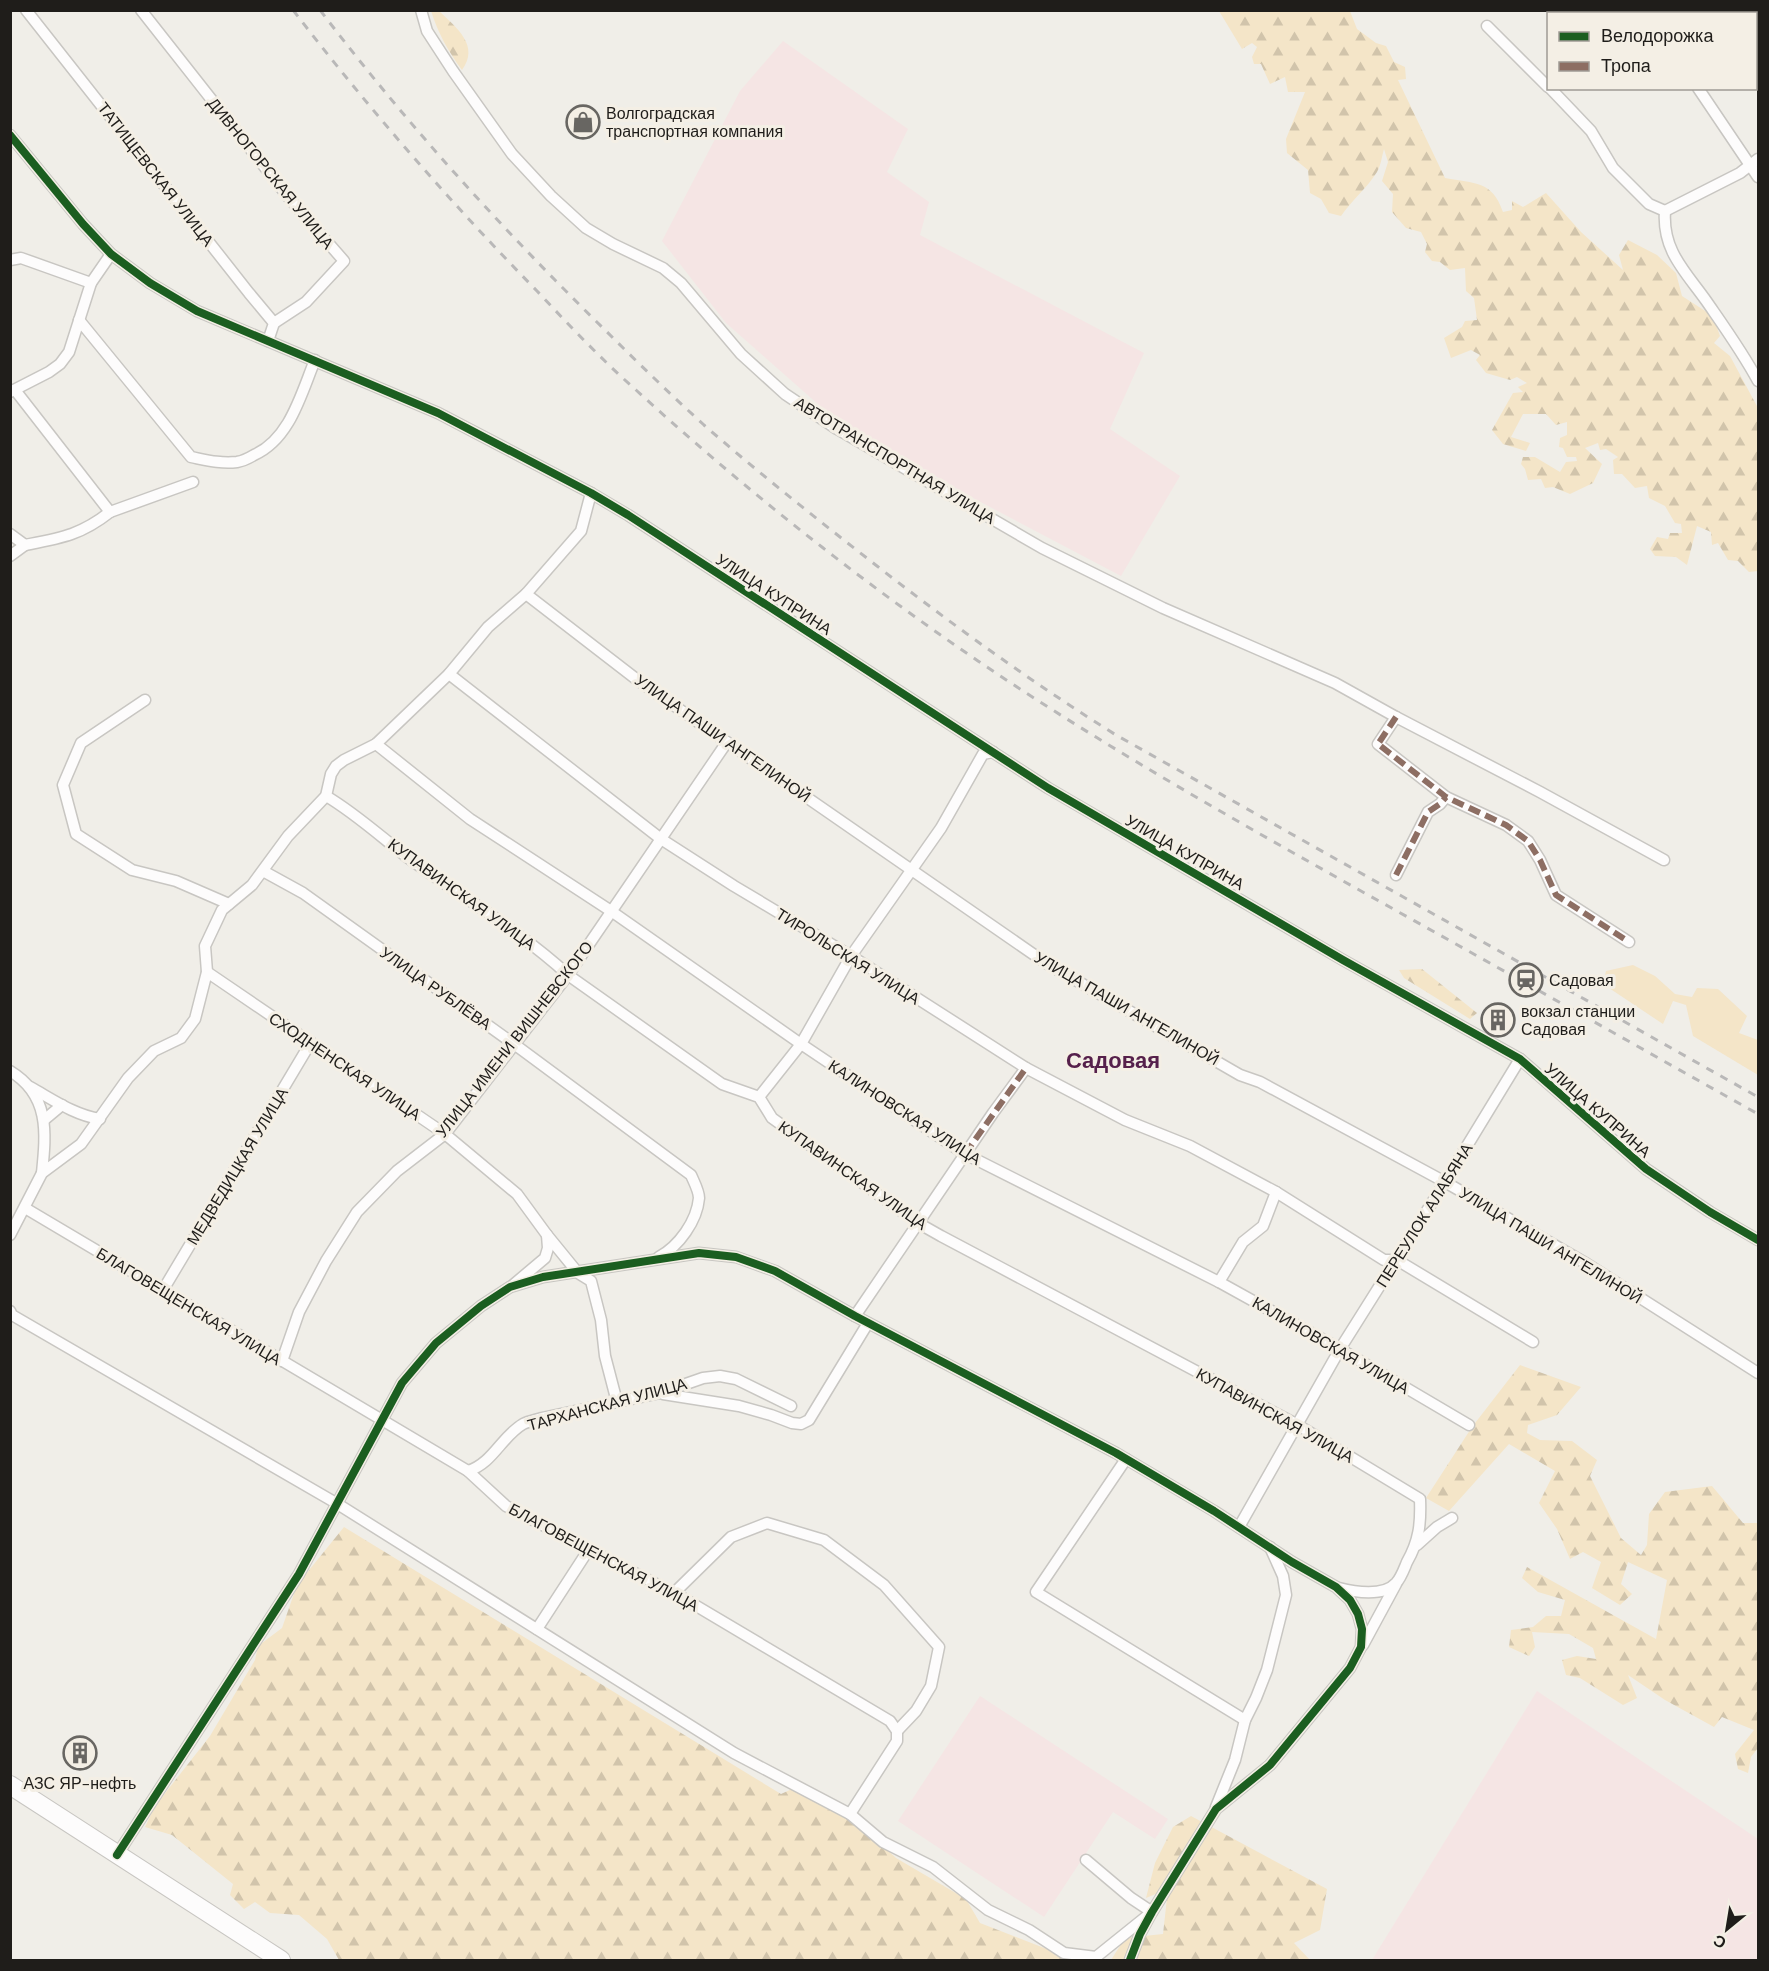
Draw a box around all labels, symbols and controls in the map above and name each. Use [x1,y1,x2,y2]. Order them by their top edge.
legend [1547,12,1757,90]
text: Велодорожка [1601,24,1714,48]
text: Тропа [1601,54,1652,78]
street label: ДИВНОГОРСКАЯ УЛИЦА [203,93,339,254]
street label: ТАТИЩЕВСКАЯ УЛИЦА [93,98,219,251]
place label: Волгоградская транспортная компания [606,103,783,142]
shop icon: Волгоградская транспортная компания [565,104,601,140]
street label: АВТОТРАНСПОРТНАЯ УЛИЦА [790,392,999,529]
street label: УЛИЦА КУПРИНА [712,549,836,640]
street label: УЛИЦА ПАШИ АНГЕЛИНОЙ [631,670,815,807]
street label: УЛИЦА КУПРИНА [1121,810,1248,895]
street label: КУПАВИНСКАЯ УЛИЦА [384,834,540,955]
street label: ТИРОЛЬСКАЯ УЛИЦА [772,904,924,1009]
street label: УЛИЦА ИМЕНИ ВИШНЕВСКОГО [431,937,598,1142]
street label: УЛИЦА РУБЛЁВА [376,942,496,1035]
street label: УЛИЦА ПАШИ АНГЕЛИНОЙ [1031,947,1223,1070]
station icon: Садовая [1508,962,1544,998]
place label: Садовая [1549,970,1614,991]
place label: вокзал станции Садовая [1521,1001,1635,1040]
building icon: вокзал станции Садовая [1480,1002,1516,1038]
street label: СХОДНЕНСКАЯ УЛИЦА [265,1008,425,1125]
district label: Садовая [1066,1046,1160,1075]
street label: КАЛИНОВСКАЯ УЛИЦА [824,1055,985,1170]
street label: УЛИЦА КУПРИНА [1540,1059,1655,1162]
street label: МЕДВЕДИЦКАЯ УЛИЦА [182,1083,293,1249]
street label: КУПАВИНСКАЯ УЛИЦА [774,1116,932,1235]
street label: ПЕРЕУЛОК АЛАБЯНА [1372,1139,1477,1291]
street label: УЛИЦА ПАШИ АНГЕЛИНОЙ [1455,1182,1646,1309]
street label: БЛАГОВЕЩЕНСКАЯ УЛИЦА [92,1243,285,1370]
street label: КАЛИНОВСКАЯ УЛИЦА [1248,1292,1413,1399]
street label: КУПАВИНСКАЯ УЛИЦА [1192,1363,1358,1468]
street label: ТАРХАНСКАЯ УЛИЦА [525,1373,689,1436]
street label: БЛАГОВЕЩЕНСКАЯ УЛИЦА [505,1498,703,1617]
building icon: АЗС ЯР-нефть [62,1735,98,1771]
place label: АЗС ЯР-нефть [24,1773,136,1794]
north arrow [1697,1899,1757,1959]
text: С [1709,1929,1730,1954]

